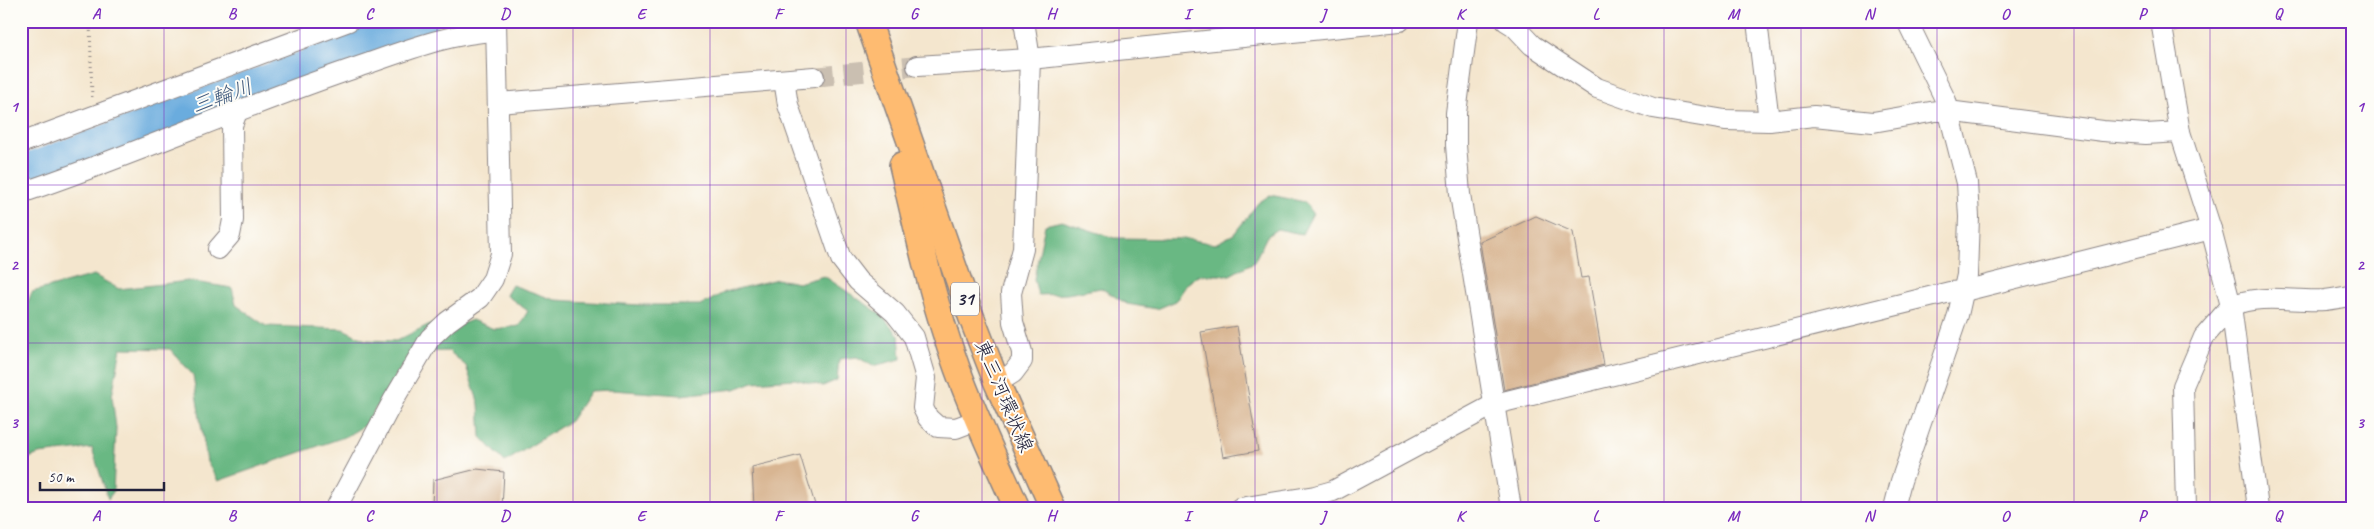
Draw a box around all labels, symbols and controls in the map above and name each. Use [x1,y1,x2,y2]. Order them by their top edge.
text: A [92,4,102,24]
text: B [228,4,238,24]
text: C [365,4,375,24]
text: D [500,4,511,24]
text: E [637,4,648,24]
text: F [774,4,785,24]
text: G [910,4,920,24]
text: H [1046,4,1058,24]
text: I [1184,4,1194,24]
text: J [1319,4,1328,24]
text: K [1456,4,1468,24]
text: L [1593,4,1601,24]
text: M [1727,4,1741,24]
text: N [1864,4,1877,24]
text: O [2001,4,2011,24]
text: P [2138,4,2148,24]
text: Q [2274,4,2284,24]
water label: 三輪川 [188,73,256,119]
text: 1 [10,97,19,117]
text: 1 [2356,97,2365,117]
text: 2 [10,255,19,275]
text: 2 [2356,255,2365,275]
road number: 31 [951,282,979,316]
street label: 東三河環状線 [969,336,1039,456]
text: 3 [10,413,19,433]
text: 3 [2356,413,2365,433]
scale bar [40,459,164,491]
text: 50 m [48,468,75,487]
text: A [92,506,102,526]
text: B [228,506,238,526]
text: C [365,506,375,526]
text: D [500,506,511,526]
text: E [637,506,648,526]
text: F [774,506,785,526]
text: G [910,506,920,526]
text: H [1046,506,1058,526]
text: I [1184,506,1194,526]
text: J [1319,506,1328,526]
text: K [1456,506,1468,526]
text: L [1593,506,1601,526]
text: M [1727,506,1741,526]
text: N [1864,506,1877,526]
text: O [2001,506,2011,526]
text: P [2138,506,2148,526]
text: Q [2274,506,2284,526]

